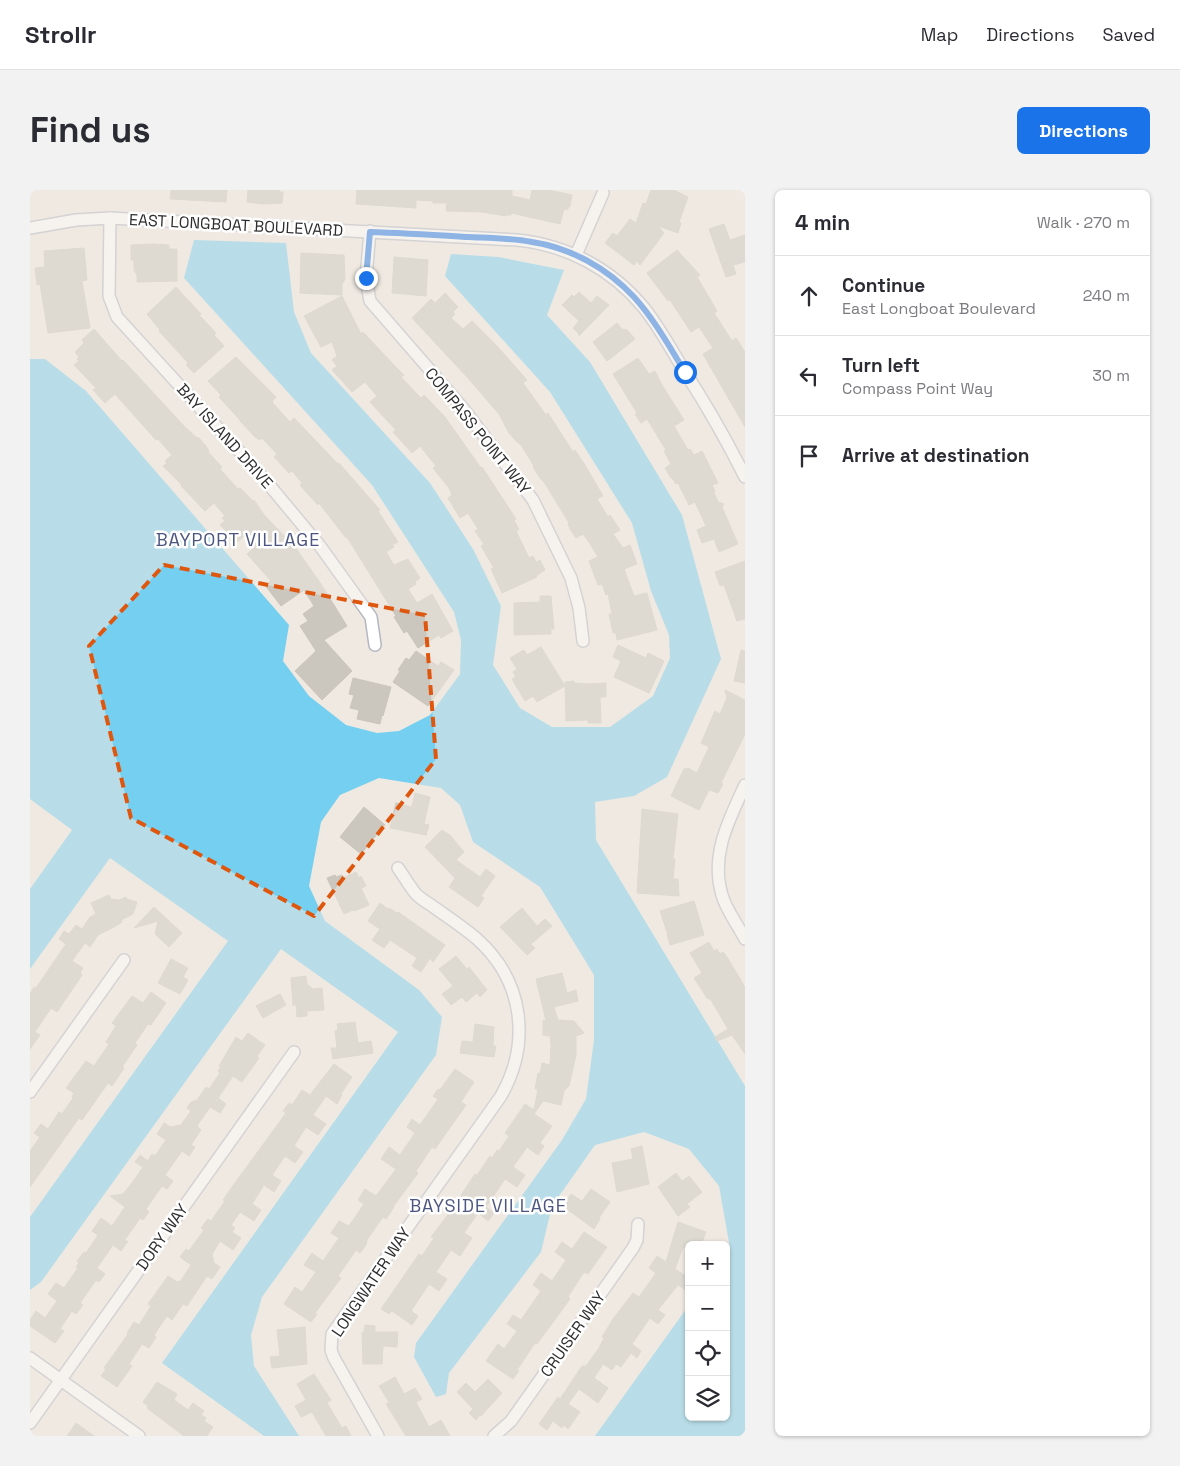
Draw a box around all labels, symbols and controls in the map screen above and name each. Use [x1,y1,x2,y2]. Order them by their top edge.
text: Strollr [25,19,97,50]
text: Map [921,23,958,46]
text: Directions [986,23,1075,46]
text: Saved [1103,23,1155,46]
button: Directions [1017,107,1150,154]
text: Find us [30,108,151,152]
street label: EAST LONGBOAT BOULEVARD [128,209,344,241]
text: 4 min [795,209,850,236]
text: Walk · 270 m [1037,212,1130,233]
route end [355,267,378,290]
text: Continue [842,273,925,298]
icon: ahead [795,282,823,310]
text: 240 m [1083,285,1130,306]
text: East Longboat Boulevard [842,298,1036,319]
text: Turn left [842,353,920,378]
route start [674,361,697,384]
icon: left [795,362,823,390]
street label: COMPASS POINT WAY [420,363,536,499]
text: 30 m [1092,365,1130,386]
text: Compass Point Way [842,378,993,399]
street label: BAY ISLAND DRIVE [172,379,278,493]
icon: arrive [795,442,823,470]
text: Arrive at destination [842,443,1030,468]
district label: BAYPORT VILLAGE [156,528,320,551]
district label: BAYSIDE VILLAGE [409,1194,567,1217]
street label: DORY WAY [131,1199,193,1275]
street label: LONGWATER WAY [327,1223,415,1341]
map controls [685,1241,730,1421]
button: + [685,1241,730,1286]
button: − [685,1286,730,1331]
street label: CRUISER WAY [536,1287,610,1381]
button: locate [685,1331,730,1376]
button: layers [685,1376,730,1421]

